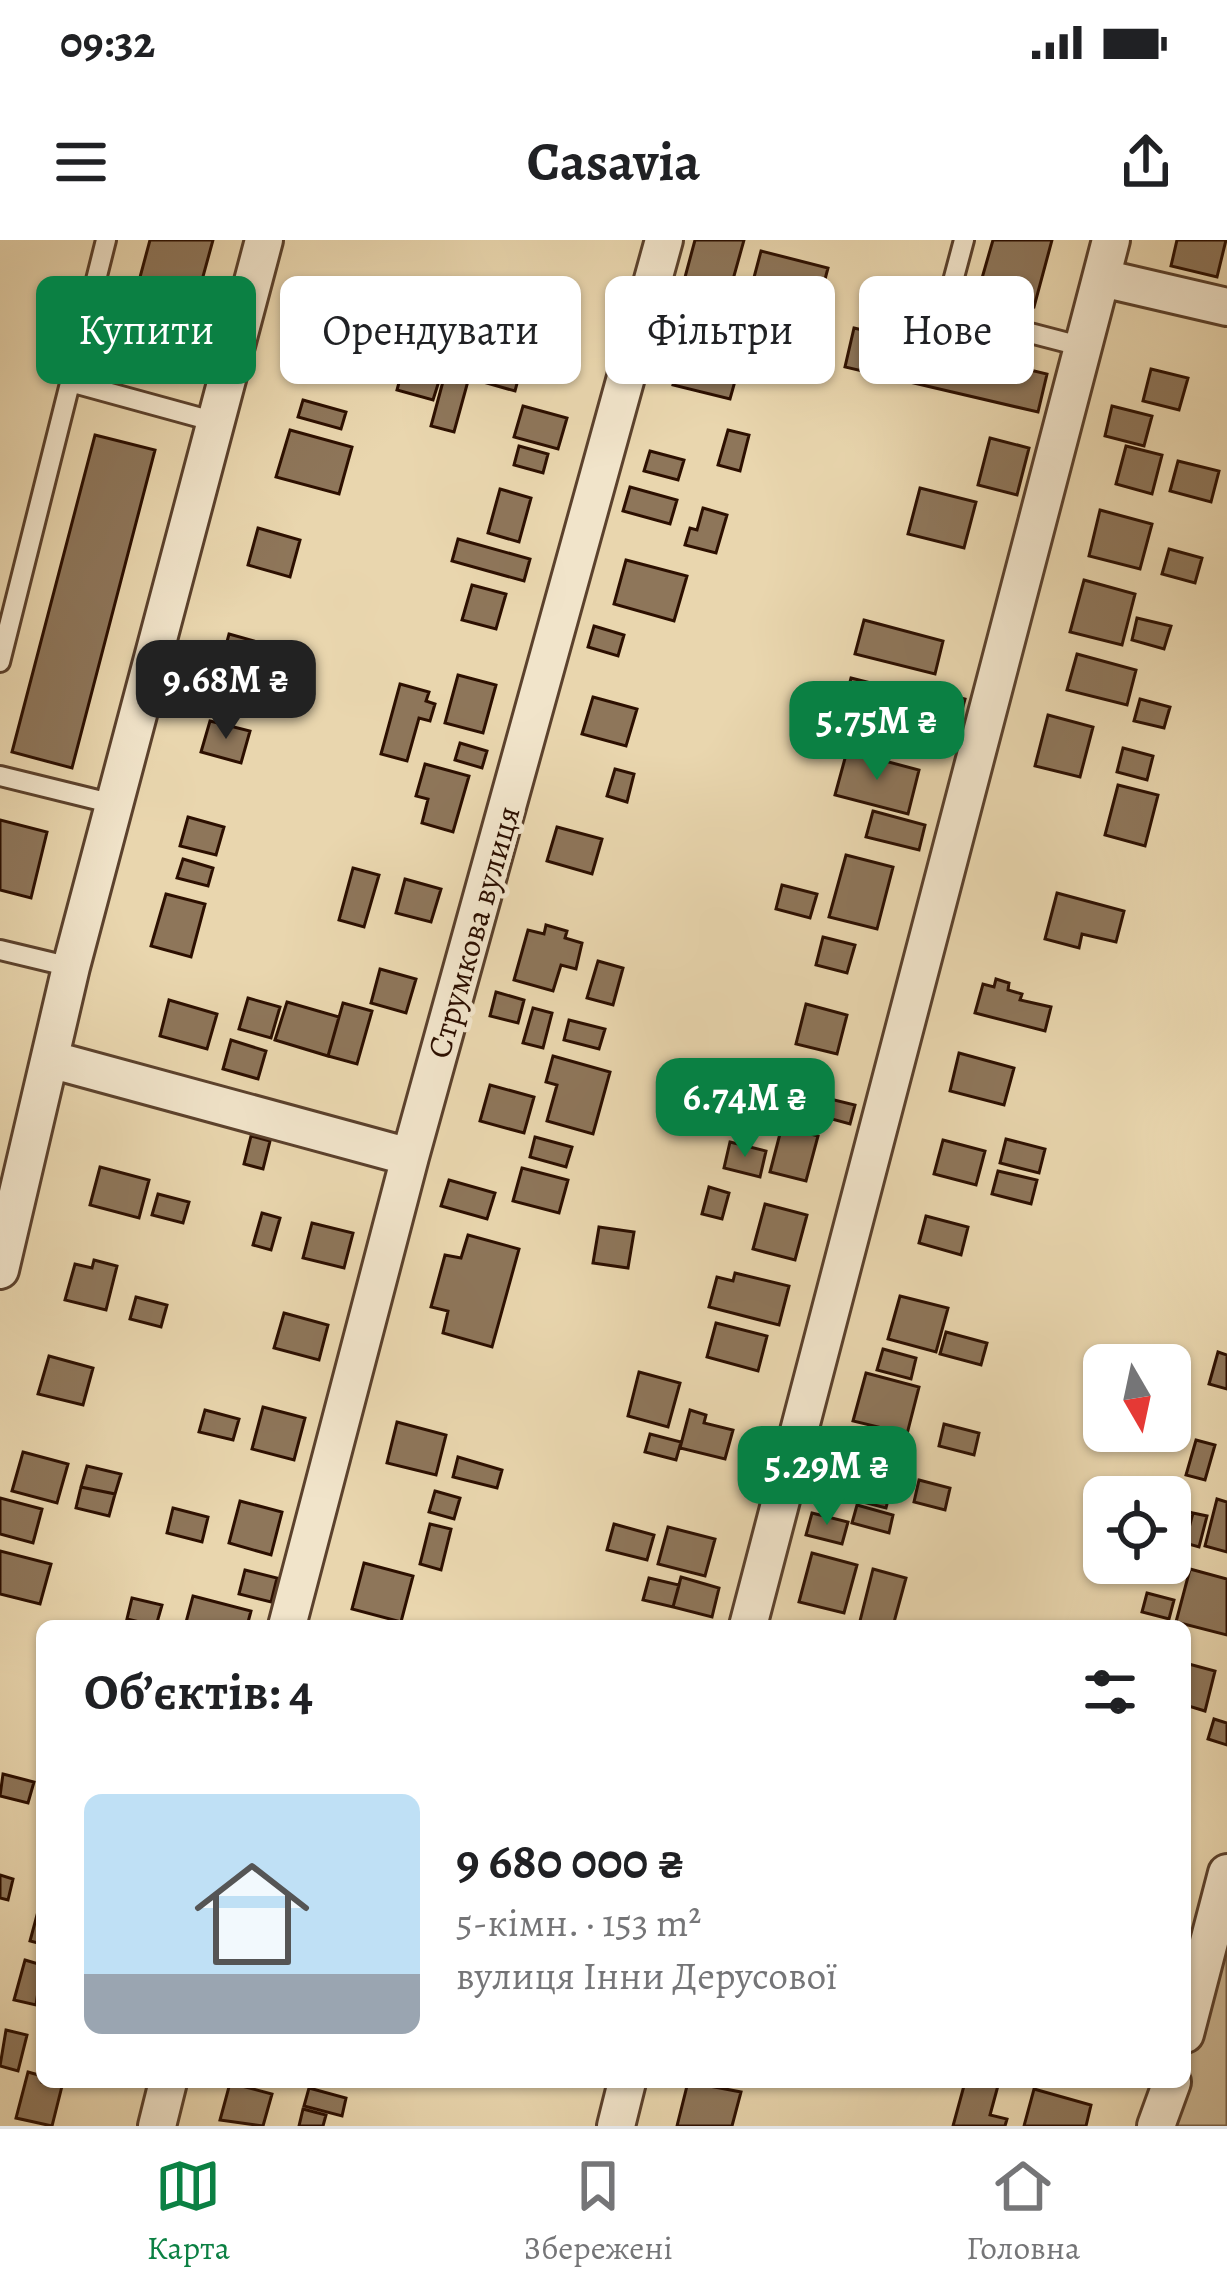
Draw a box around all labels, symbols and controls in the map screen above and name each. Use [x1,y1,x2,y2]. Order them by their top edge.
text: 09:32 [60,11,155,73]
text: Casavia [527,125,700,199]
icon: menu [48,129,114,195]
icon: share [1113,129,1179,195]
chip: Купити [36,276,256,384]
chip: Орендувати [280,276,581,384]
chip: Фільтри [605,276,835,384]
chip: Нове [859,276,1034,384]
pin: 9.68M ₴ [115,640,337,742]
text: 9.68M ₴ [163,652,289,705]
pin: 5.75M ₴ [766,681,988,783]
text: 5.75M ₴ [816,693,938,746]
street label: Струмкова вулиця [415,801,531,1063]
pin: 6.74M ₴ [634,1058,856,1160]
text: 6.74M ₴ [683,1070,807,1123]
north arrow [1083,1344,1191,1452]
map controls [1083,1344,1191,1584]
pin: 5.29M ₴ [716,1426,938,1528]
text: 5.29M ₴ [765,1438,889,1491]
button: locate [1083,1476,1191,1584]
text: Об’єктів: 4 [84,1657,313,1727]
icon: filters [1077,1659,1143,1725]
text: 9 680 000 ₴ [456,1826,685,1896]
icon: home [180,1842,324,1986]
text: 5-кімн. · 153 m² [456,1896,701,1949]
text: вулиця Інни Дерусової [456,1949,837,2002]
tab: Карта [147,2153,230,2270]
tab: Збережені [524,2153,673,2270]
tab: Головна [966,2153,1080,2270]

